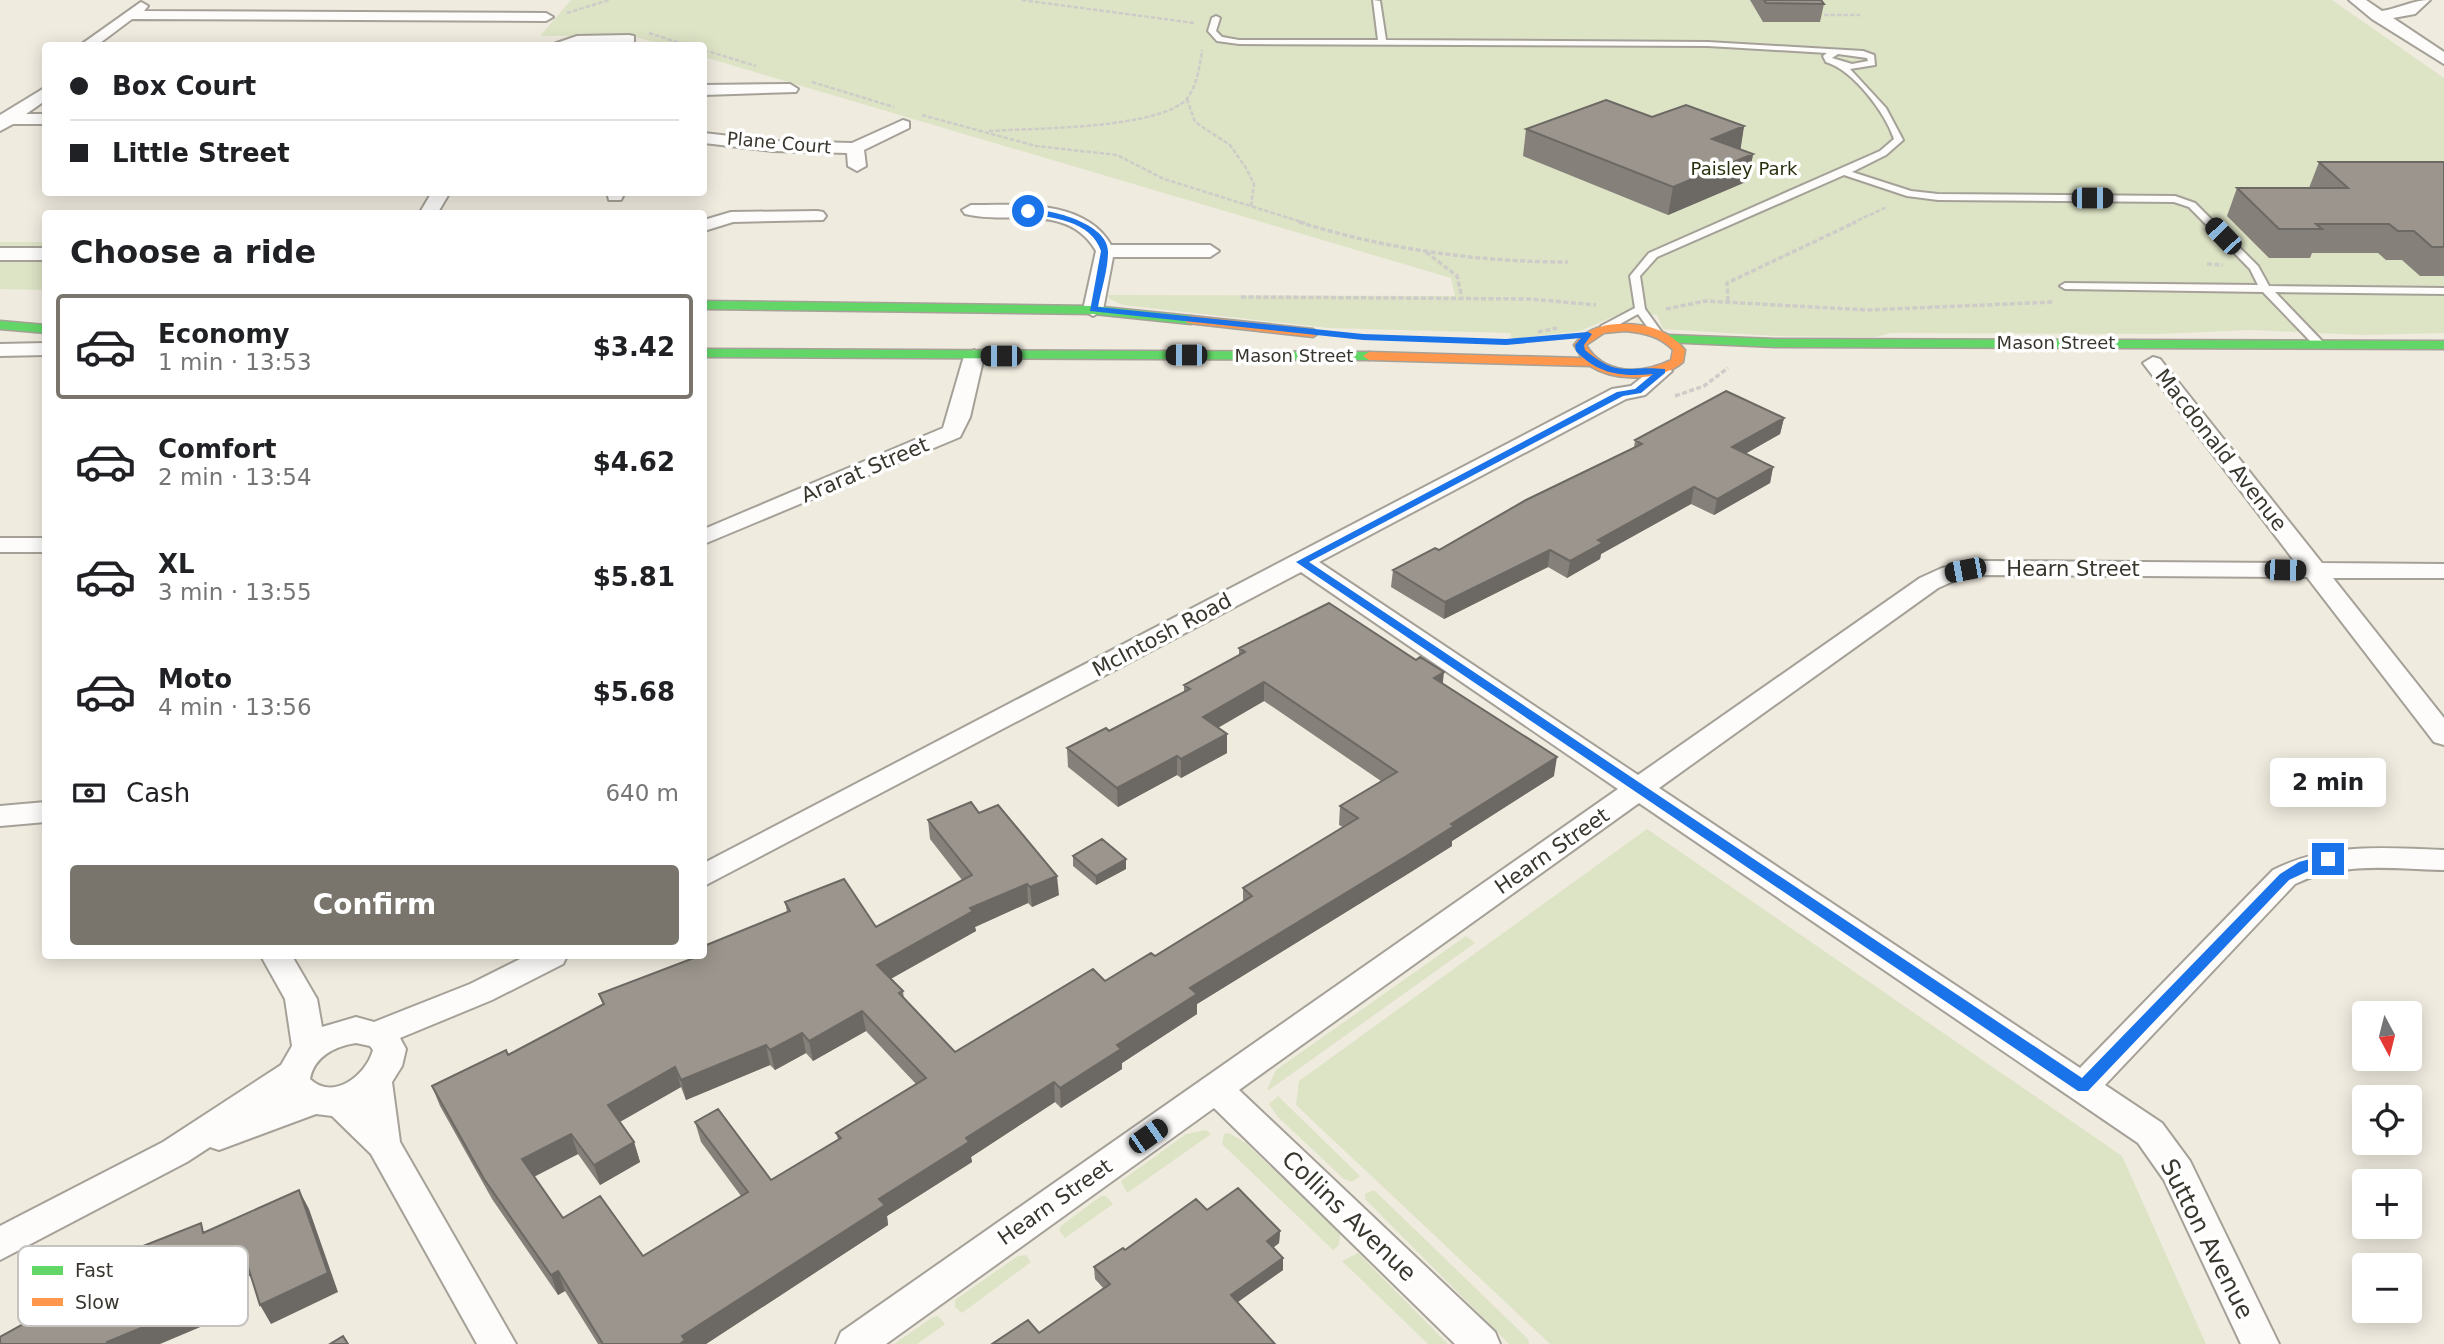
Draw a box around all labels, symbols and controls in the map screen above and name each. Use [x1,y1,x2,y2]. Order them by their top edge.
text: Box Court [112,71,256,101]
street label: Plane Court [726,127,832,158]
text: Little Street [112,138,290,168]
park label: Paisley Park [1691,158,1798,179]
car [2072,188,2114,209]
route start [1012,195,1044,227]
car [2201,214,2246,258]
text: Choose a ride [70,233,316,271]
icon: car [74,315,137,378]
text: Economy [158,319,289,349]
text: $3.42 [593,332,675,362]
street label: Mason Street [1997,332,2115,353]
car [1166,345,1208,366]
street label: Mason Street [1235,345,1353,366]
car [981,346,1023,367]
text: 1 min · 13:53 [158,349,312,375]
street label: Macdonald Avenue [2150,364,2292,536]
icon: car [74,430,137,493]
street label: Ararat Street [798,432,932,508]
text: Comfort [158,434,276,464]
text: $4.62 [593,447,675,477]
text: 2 min · 13:54 [158,464,312,490]
icon: car [74,545,137,608]
text: XL [158,549,195,579]
car [1943,556,1988,584]
street label: Hearn Street [2006,557,2140,581]
car [2264,559,2307,581]
text: $5.81 [593,562,675,592]
text: 3 min · 13:55 [158,579,312,605]
street label: McIntosh Road [1088,588,1236,682]
icon: car [74,660,137,723]
text: Moto [158,664,232,694]
text: $5.68 [593,677,675,707]
text: 4 min · 13:56 [158,694,312,720]
callout: 2 min [2270,758,2386,806]
text: 2 min [2292,769,2364,795]
icon: cash [70,774,108,812]
text: Cash [126,778,190,808]
text: 640 m [605,780,679,806]
street label: Hearn Street [1490,803,1614,899]
route end [2312,843,2344,875]
button: Confirm [70,865,679,945]
north arrow [2352,1001,2422,1071]
map controls [2352,1001,2422,1323]
button: locate [2352,1085,2422,1155]
car [1125,1115,1172,1157]
street label: Collins Avenue [1276,1145,1422,1287]
street label: Hearn Street [993,1154,1117,1250]
street label: Sutton Avenue [2155,1154,2259,1324]
button: + [2352,1169,2422,1239]
legend [18,1246,248,1326]
button: − [2352,1253,2422,1323]
text: Fast [75,1259,113,1281]
text: Slow [75,1291,120,1313]

